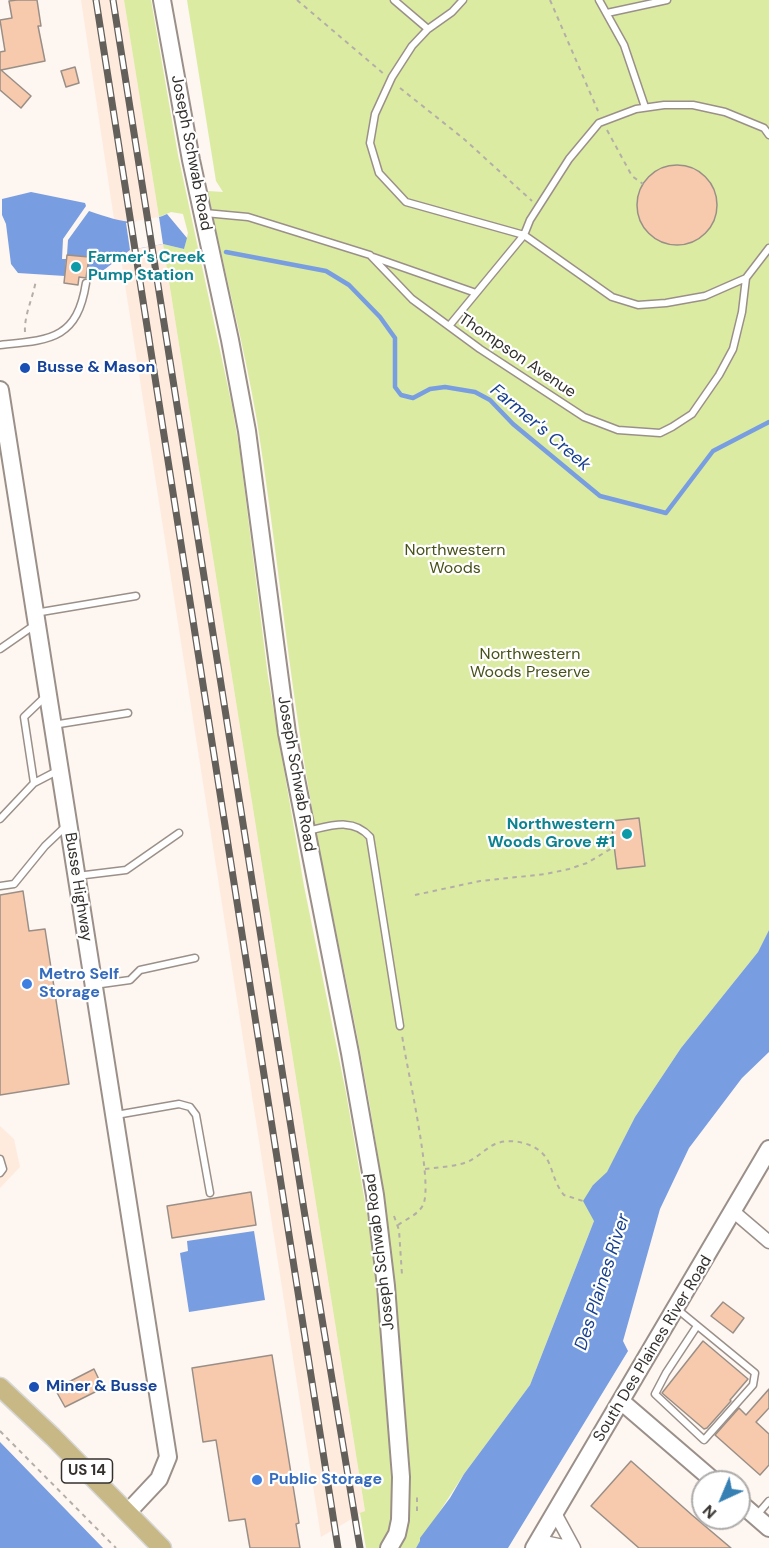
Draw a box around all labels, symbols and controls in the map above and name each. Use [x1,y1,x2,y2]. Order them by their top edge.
street label: Joseph Schwab Road [167,74,215,232]
place label: Farmer's Creek Pump Station [88,248,206,286]
marker: Farmer's Creek Pump Station [69,260,83,274]
street label: Thompson Avenue [455,310,579,402]
place label: Busse & Mason [37,358,155,378]
marker: Busse & Mason [18,361,32,375]
water label: Farmer's Creek [485,380,595,476]
park label: Northwestern Woods [405,541,505,579]
park label: Northwestern Woods Preserve [470,645,590,683]
street label: Joseph Schwab Road [273,695,319,853]
place label: Northwestern Woods Grove #1 [487,815,615,853]
marker: Northwestern Woods Grove #1 [620,827,634,841]
street label: Busse Highway [60,831,96,943]
place label: Metro Self Storage [39,965,119,1003]
marker: Metro Self Storage [20,977,34,991]
street label: Joseph Schwab Road [361,1172,399,1332]
water label: Des Plaines River [571,1211,635,1353]
street label: South Des Plaines River Road [590,1252,716,1446]
place label: Miner & Busse [46,1377,157,1397]
marker: Miner & Busse [27,1380,41,1394]
road number: US 14 [62,1459,112,1483]
place label: Public Storage [269,1470,382,1490]
north arrow [691,1470,751,1530]
marker: Public Storage [250,1473,264,1487]
text: N [698,1500,721,1523]

